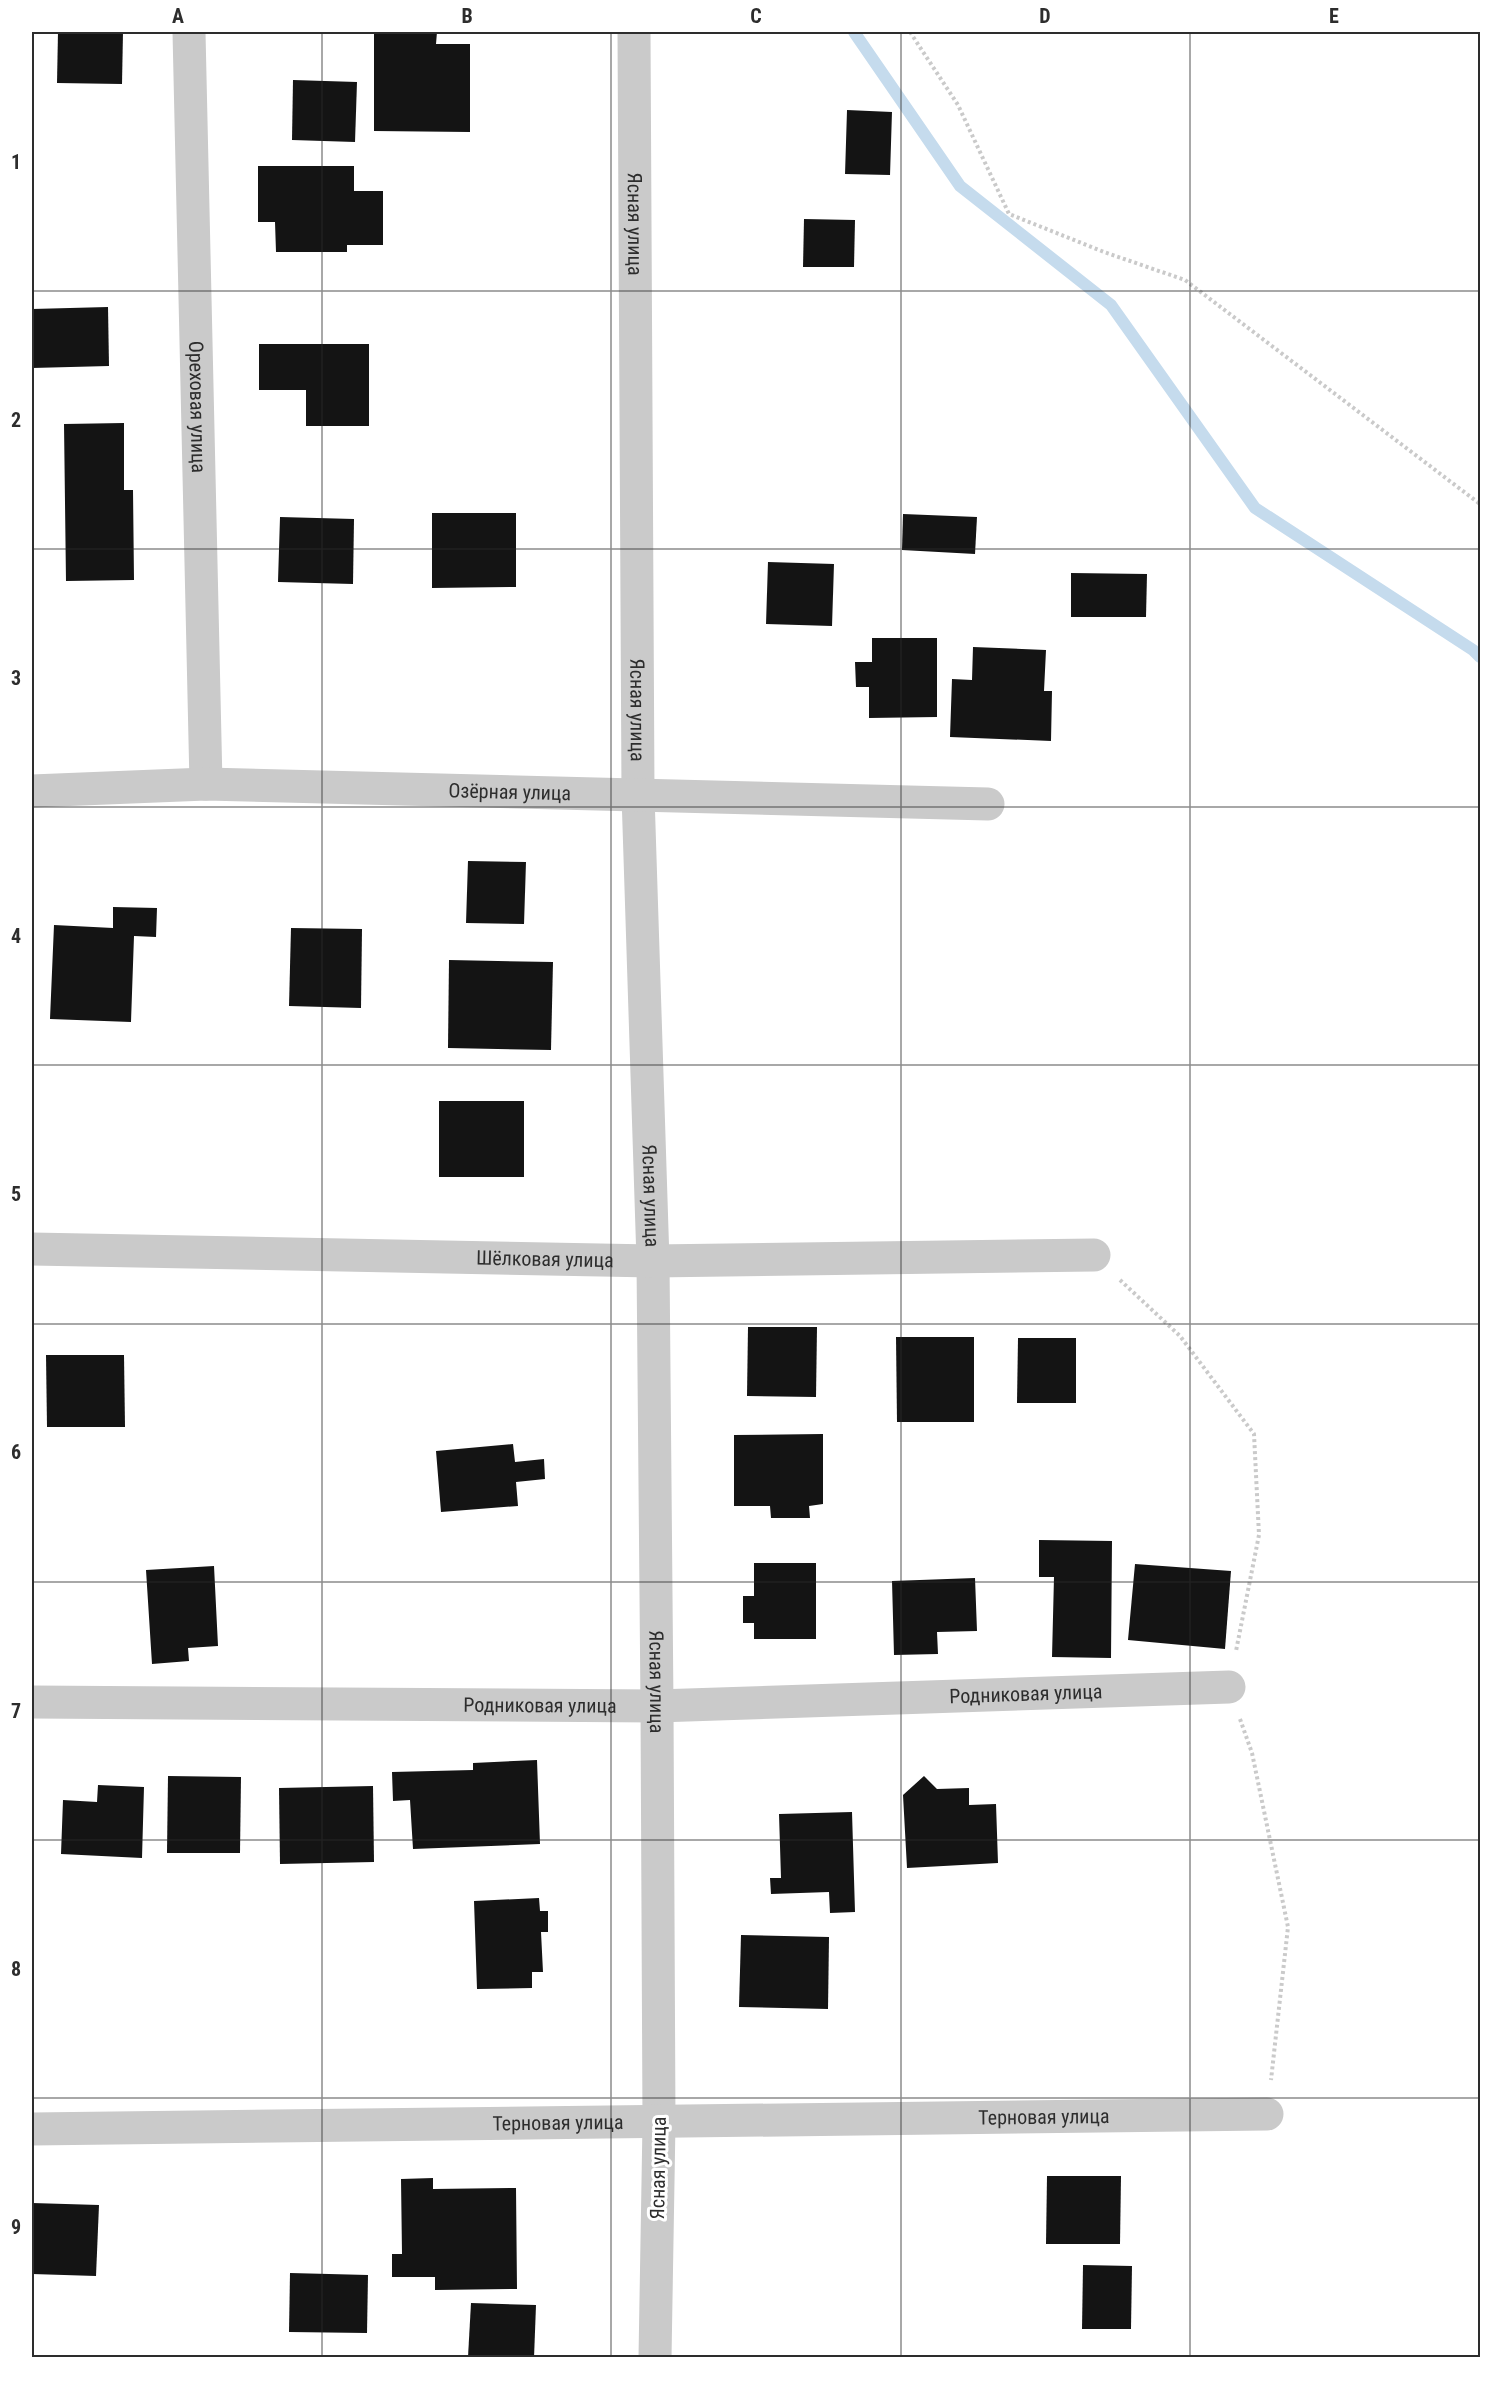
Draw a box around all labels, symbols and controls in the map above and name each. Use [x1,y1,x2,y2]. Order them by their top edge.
text: A [172,4,184,28]
text: B [461,4,473,28]
text: C [750,4,762,28]
text: D [1039,4,1051,28]
text: E [1329,4,1339,28]
text: 1 [11,150,21,174]
street label: Ясная улица [623,172,647,276]
street label: Ореховая улица [184,341,211,473]
text: 2 [11,408,21,432]
street label: Ясная улица [625,658,650,762]
text: 3 [11,666,21,690]
street label: Озёрная улица [448,778,571,805]
text: 4 [11,924,21,948]
street label: Ясная улица [637,1144,665,1248]
text: 5 [11,1182,21,1206]
street label: Шёлковая улица [476,1246,614,1272]
text: 6 [11,1440,21,1464]
street label: Ясная улица [644,1630,669,1733]
street label: Родниковая улица [949,1679,1103,1708]
street label: Родниковая улица [463,1693,617,1718]
text: 7 [11,1699,21,1723]
text: 8 [11,1957,21,1981]
street label: Терновая улица [978,2104,1110,2130]
street label: Терновая улица [492,2110,624,2135]
street label: Ясная улица [645,2116,671,2220]
text: 9 [11,2215,21,2239]

